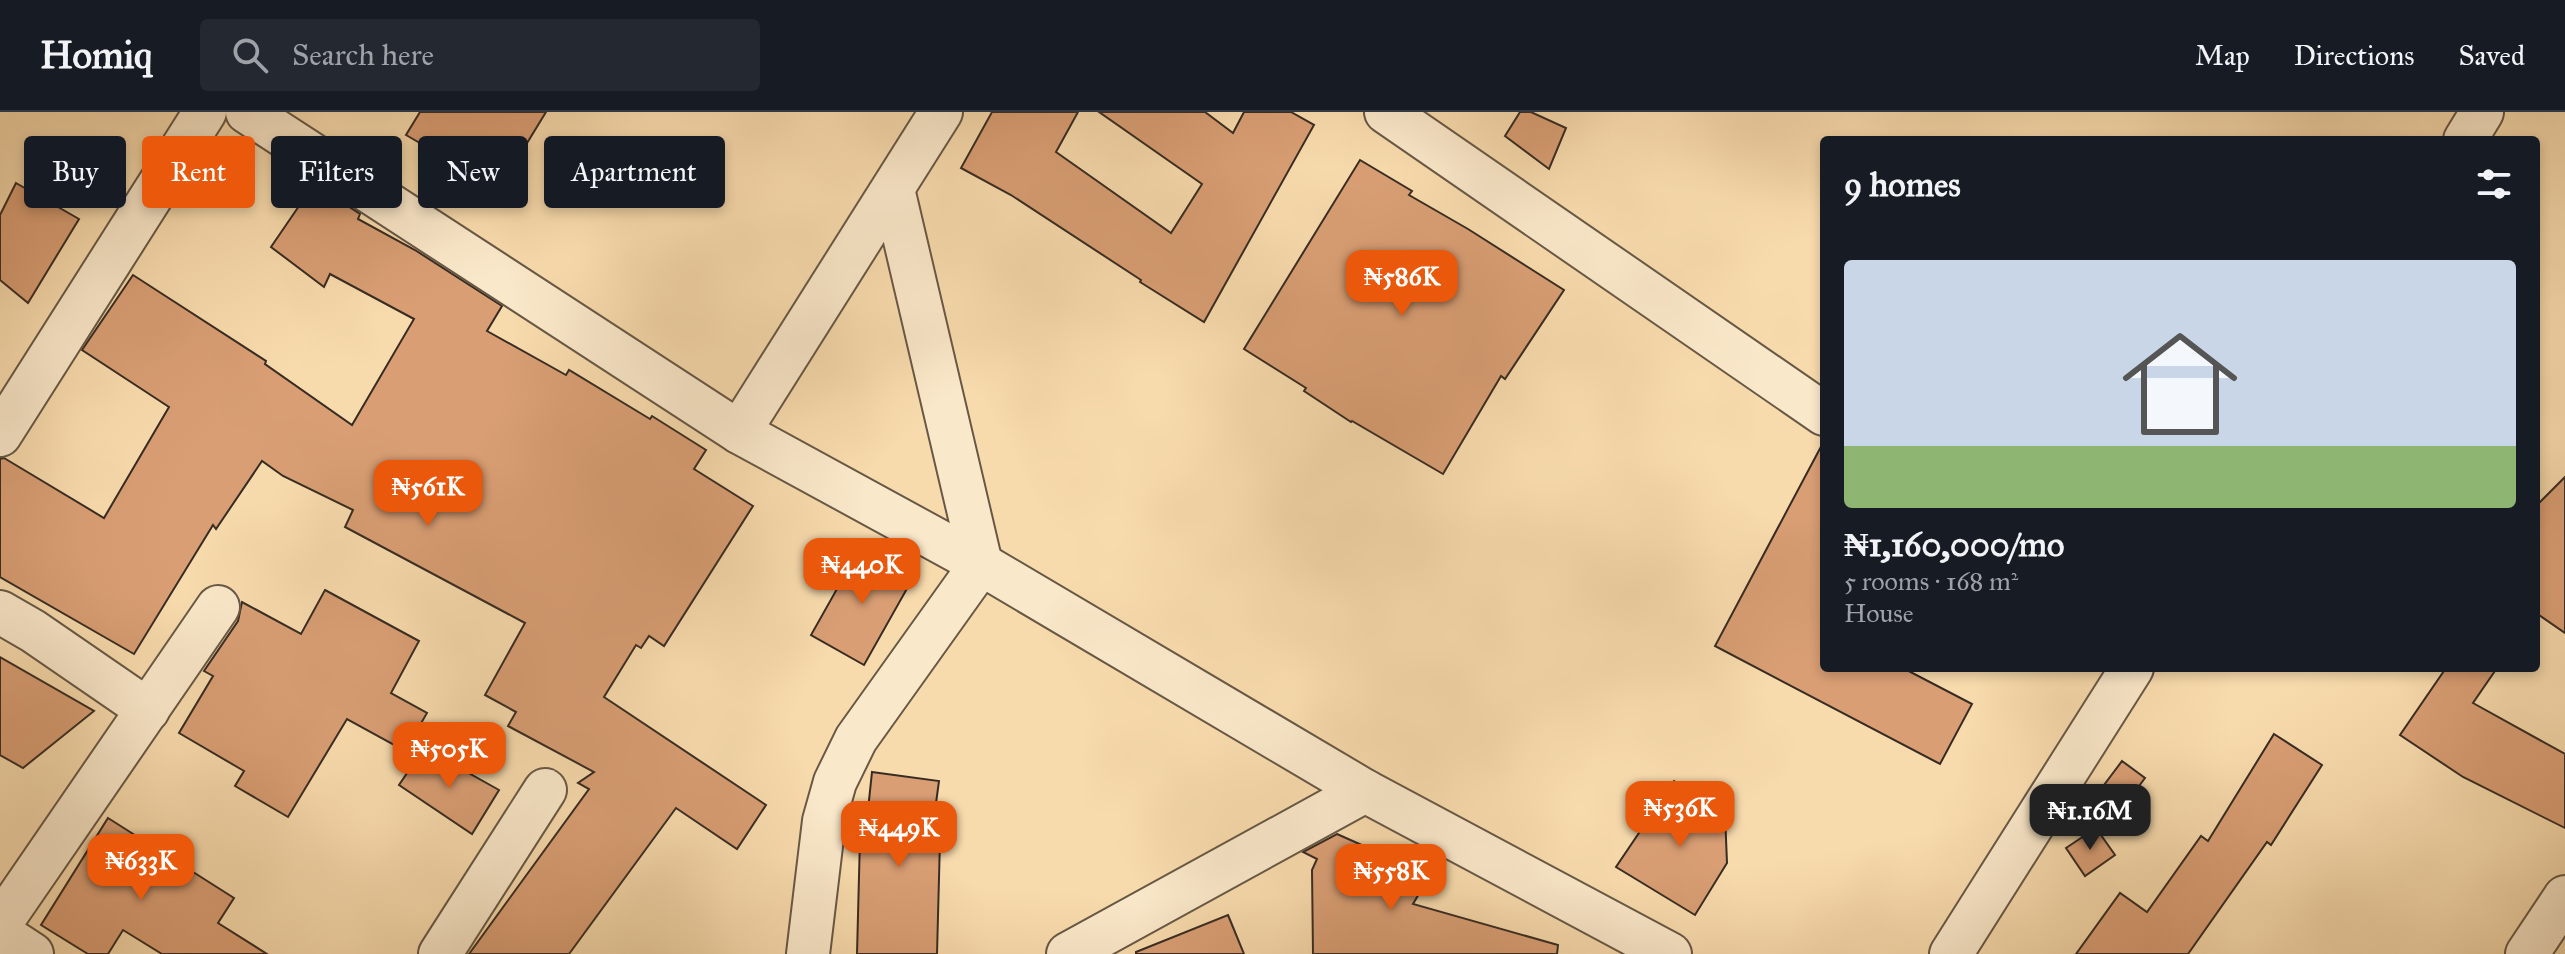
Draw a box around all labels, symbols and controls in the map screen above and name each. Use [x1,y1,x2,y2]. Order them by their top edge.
search box [200,19,760,91]
text: Homiq [40,32,152,78]
icon: search [228,33,272,77]
text: Search here [292,37,434,73]
text: Map [2195,38,2250,73]
text: Directions [2294,38,2415,73]
text: Saved [2459,38,2525,73]
chip: Buy [24,136,126,208]
chip: Rent [142,136,255,208]
chip: Filters [271,136,402,208]
chip: New [418,136,528,208]
chip: Apartment [544,136,725,208]
icon: filters [2472,162,2516,206]
text: 9 homes [1844,164,1961,205]
pin: ₦586K [1346,250,1458,318]
text: ₦586K [1364,260,1440,292]
icon: home [2108,312,2252,456]
pin: ₦561K [372,460,484,528]
text: ₦561K [392,470,464,502]
text: ₦1,160,000/mo [1844,524,2064,565]
pin: ₦440K [806,538,918,606]
text: ₦440K [821,548,903,580]
text: 5 rooms · 168 m² [1844,565,2018,597]
text: House [1844,597,1914,629]
pin: ₦505K [393,722,505,790]
text: ₦505K [411,732,487,764]
pin: ₦536K [1624,781,1736,849]
pin: ₦1.16M [2025,784,2155,852]
text: ₦536K [1643,791,1717,823]
text: ₦1.16M [2048,794,2132,826]
pin: ₦449K [843,801,955,869]
text: ₦449K [859,811,939,843]
pin: ₦633K [85,834,197,902]
text: ₦633K [105,844,177,876]
pin: ₦558K [1335,844,1447,912]
text: ₦558K [1353,854,1429,886]

